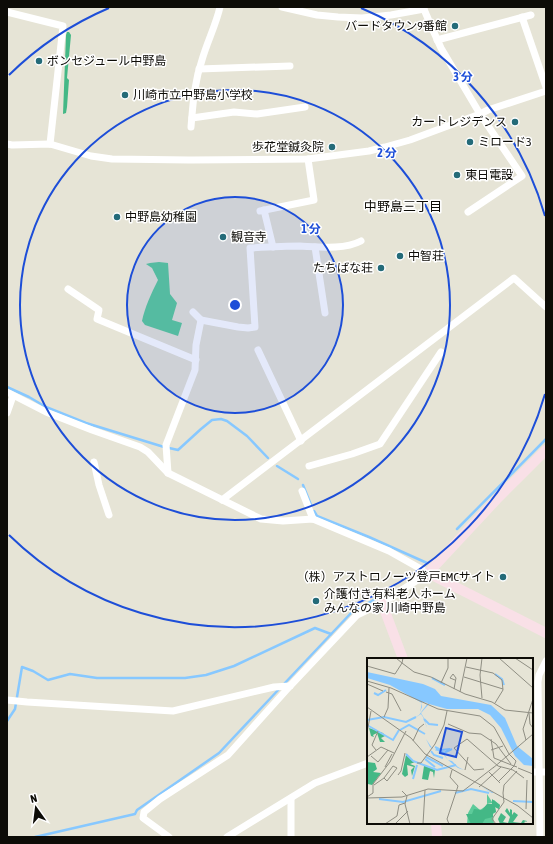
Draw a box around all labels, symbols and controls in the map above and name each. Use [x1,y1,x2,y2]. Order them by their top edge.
place label: バードタウン9番館 [345,19,447,33]
marker: バードタウン9番館 [450,21,460,31]
place label: ボンセジュール中野島 [47,54,166,68]
marker: ボンセジュール中野島 [34,56,44,66]
text: 3 分 [453,70,473,84]
place label: 川崎市立中野島小学校 [133,88,253,102]
marker: 川崎市立中野島小学校 [120,90,130,100]
place label: カートレジデンス [411,115,507,129]
marker: カートレジデンス [510,117,520,127]
place label: ミロード3 [478,135,532,149]
marker: ミロード3 [465,137,475,147]
place label: 歩花堂鍼灸院 [252,140,324,154]
marker: 歩花堂鍼灸院 [327,142,337,152]
text: 2 分 [377,146,397,160]
place label: 東日電設 [465,168,513,182]
marker: 東日電設 [452,170,462,180]
district label: 中野島三丁目 [364,199,442,214]
place label: 中野島幼稚園 [125,210,197,224]
marker: 中野島幼稚園 [112,212,122,222]
text: 1 分 [301,222,321,236]
place label: 観音寺 [231,230,267,244]
marker: 観音寺 [218,232,228,242]
place label: 中智荘 [408,249,444,263]
marker: 中智荘 [395,251,405,261]
place label: たちばな荘 [313,261,373,275]
marker: たちばな荘 [376,263,386,273]
centre of rings [228,298,242,312]
place label: （株）アストロノーツ登戸EMCサイト [297,570,495,584]
marker: （株）アストロノーツ登戸EMCサイト [498,572,508,582]
place label: 介護付き有料老人ホーム みんなの家 川崎中野島 [324,587,456,615]
marker: 介護付き有料老人ホーム みんなの家 川崎中野島 [311,596,321,606]
inset map [367,658,533,824]
north arrow [16,788,56,828]
text: N [29,792,38,805]

